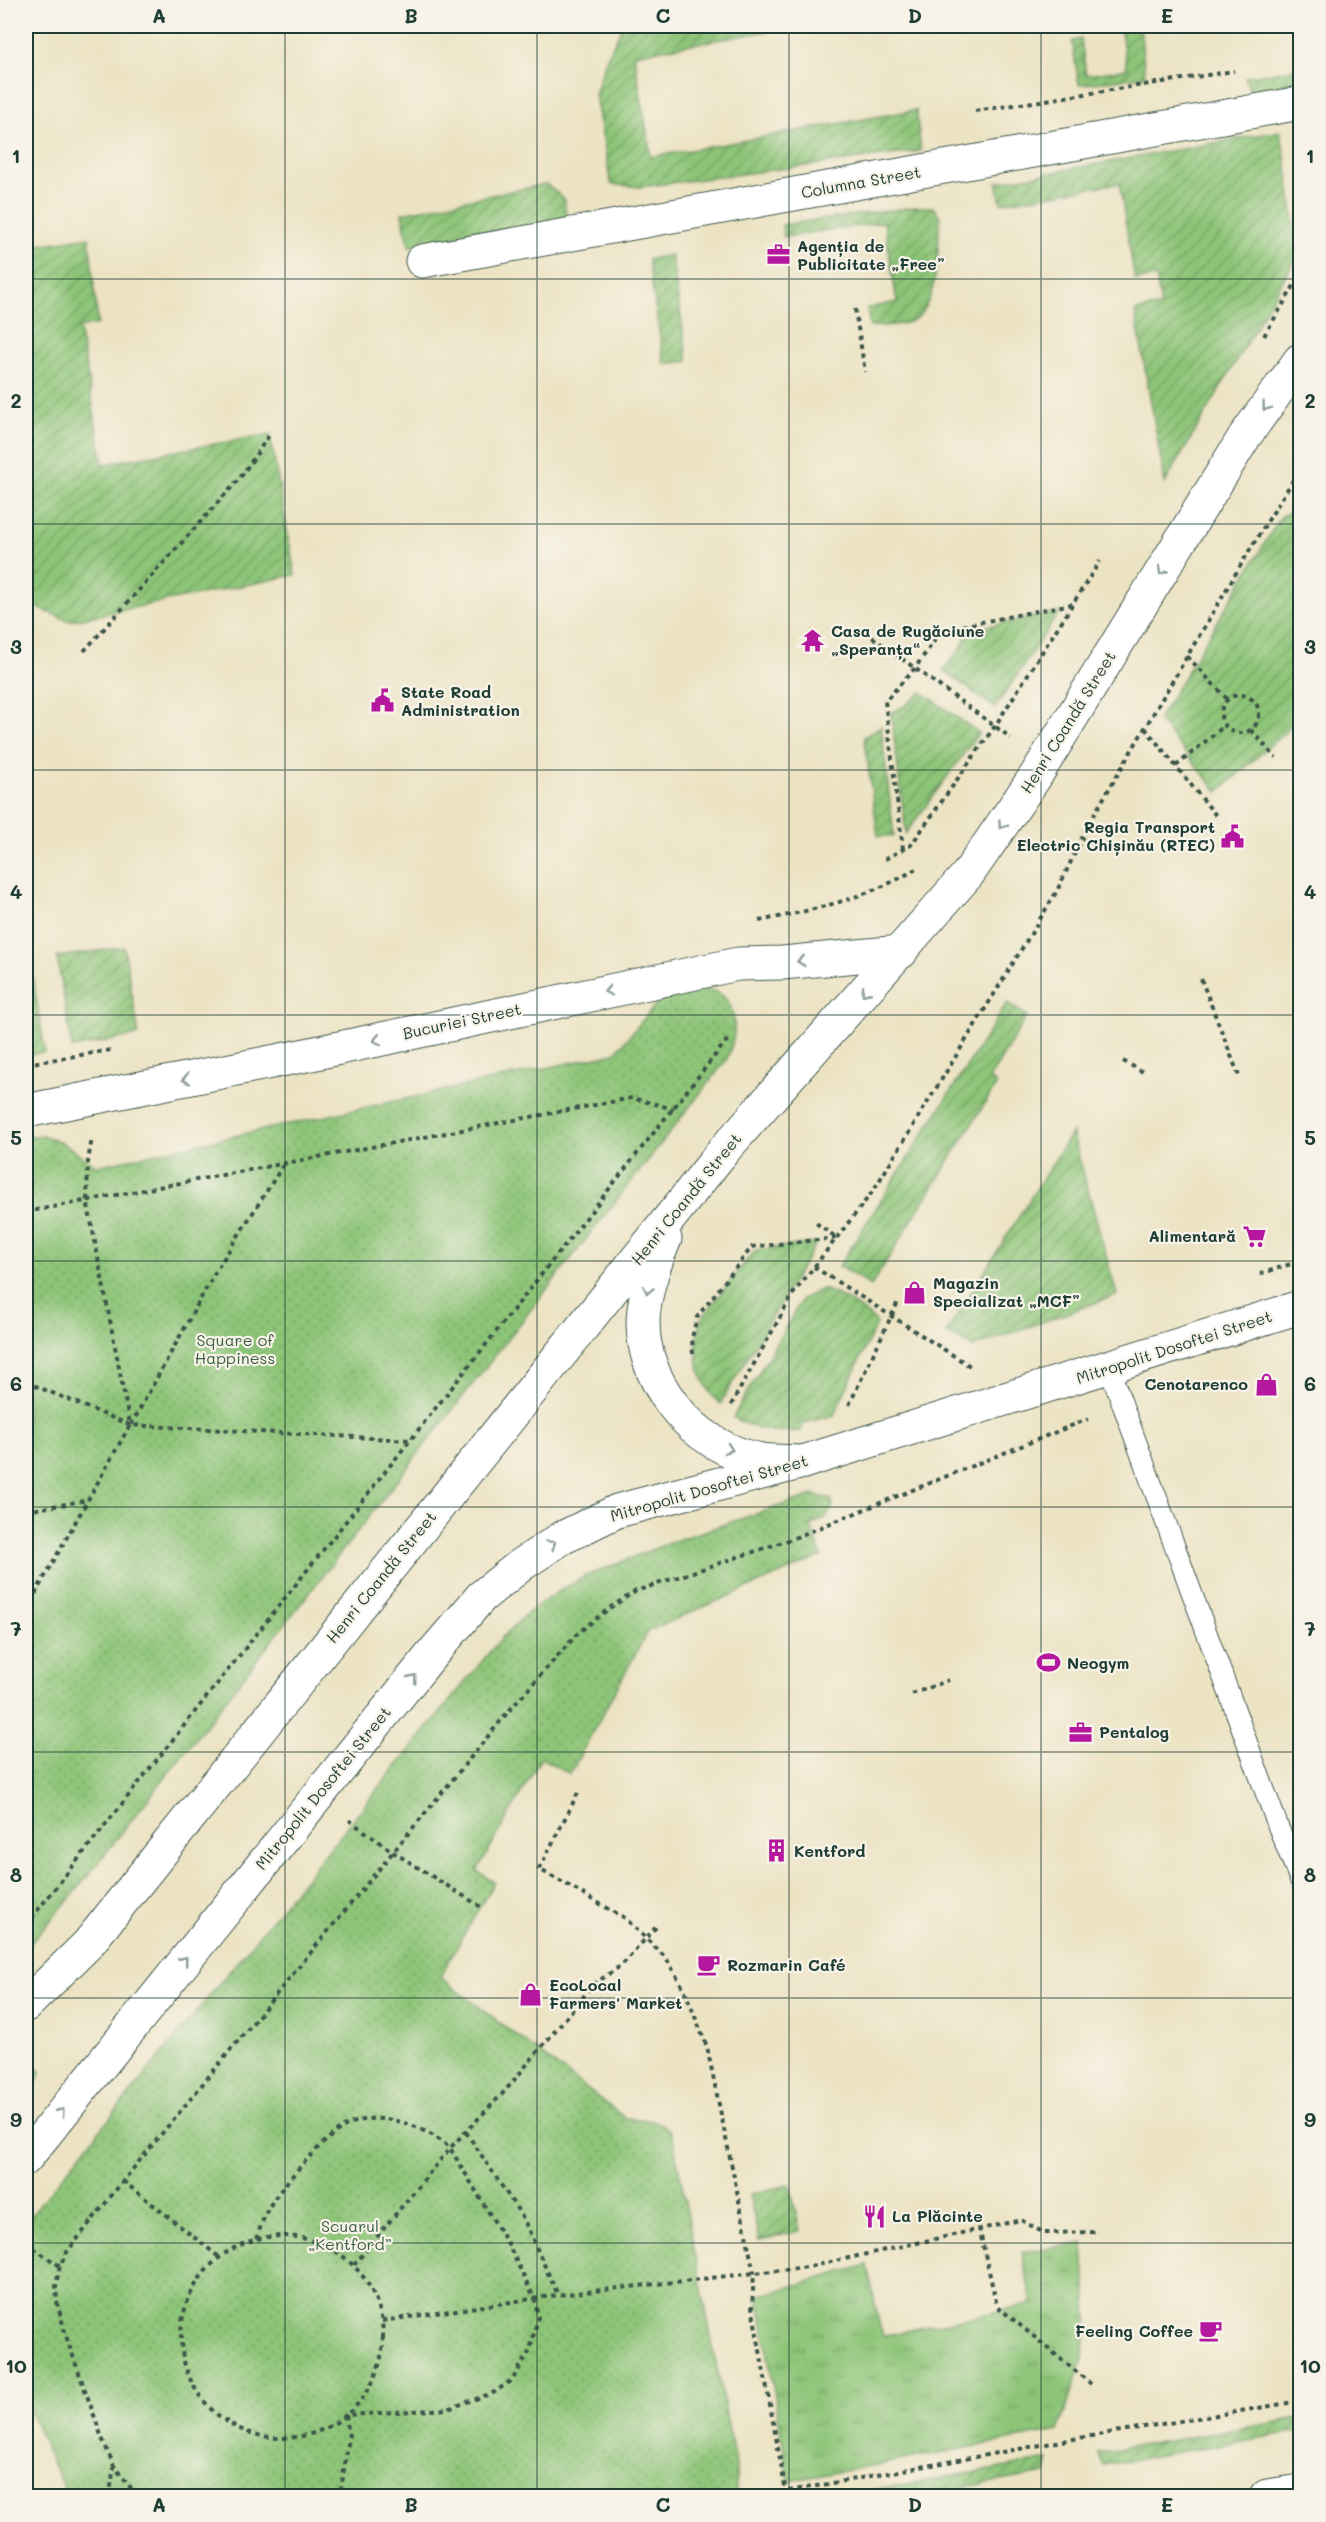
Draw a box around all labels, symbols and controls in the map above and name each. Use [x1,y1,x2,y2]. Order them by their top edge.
text: A [152,2,166,28]
text: B [404,2,418,28]
text: C [656,2,671,28]
text: D [908,2,922,28]
text: E [1161,2,1173,28]
text: 1 [12,142,20,168]
text: 1 [1306,142,1314,168]
street label: Columna Street [799,161,922,202]
place label: Agenția de Publicitate „Free” [797,235,945,274]
office icon: Agenția de Publicitate „Free” [766,242,792,268]
text: 2 [10,387,22,413]
text: 2 [1304,387,1316,413]
one-way arrow [1262,400,1273,411]
one-way arrow [1157,565,1169,575]
place label: Casa de Rugăciune „Speranța“ [831,620,984,660]
temple icon: Casa de Rugăciune „Speranța“ [800,627,826,653]
text: 3 [10,633,22,659]
text: 3 [1304,633,1316,659]
street label: Henri Coandă Street [1015,647,1120,797]
place label: State Road Administration [401,681,520,720]
public building icon: State Road Administration [370,688,396,714]
place label: Regia Transport Electric Chișinău (RTEC) [1016,816,1215,856]
one-way arrow [998,819,1009,830]
public building icon: Regia Transport Electric Chișinău (RTEC) [1220,823,1246,849]
text: 4 [10,878,23,904]
text: 4 [1304,878,1317,904]
one-way arrow [796,954,805,967]
one-way arrow [604,983,614,996]
one-way arrow [861,985,872,996]
street label: Bucuriei Street [401,998,523,1043]
one-way arrow [372,1033,382,1046]
one-way arrow [181,1072,191,1085]
text: 5 [10,1124,22,1150]
text: 5 [1304,1124,1316,1150]
street label: Henri Coandă Street [626,1128,745,1269]
supermarket icon: Alimentară [1241,1223,1267,1249]
place label: Alimentară [1149,1225,1236,1246]
place label: Magazin Specializat „MCF” [933,1272,1080,1311]
shop icon: Magazin Specializat „MCF” [902,1279,928,1305]
one-way arrow [642,1284,655,1294]
street label: Mitropolit Dosoftei Street [1073,1305,1274,1388]
park label: Square of Happiness [195,1329,275,1368]
text: 6 [10,1370,22,1396]
text: 6 [1304,1370,1316,1396]
shop icon: Cenotarenco [1253,1371,1279,1397]
place label: Cenotarenco [1144,1373,1248,1394]
one-way arrow [723,1442,734,1455]
street label: Mitropolit Dosoftei Street [608,1449,810,1526]
street label: Henri Coandă Street [321,1506,440,1647]
one-way arrow [546,1540,557,1551]
text: 7 [10,1615,22,1641]
text: 7 [1304,1615,1316,1641]
sports icon: Neogym [1036,1650,1062,1676]
place label: Neogym [1067,1652,1129,1673]
one-way arrow [405,1674,416,1685]
street label: Mitropolit Dosoftei Street [250,1702,395,1874]
office icon: Pentalog [1068,1719,1094,1745]
place label: Pentalog [1099,1721,1169,1742]
building icon: Kentford [763,1838,789,1864]
place label: Kentford [794,1840,865,1861]
text: 8 [10,1861,22,1887]
text: 8 [1304,1861,1316,1887]
cafe icon: Rozmarin Café [696,1952,722,1978]
place label: Rozmarin Café [727,1954,845,1975]
one-way arrow [177,1956,188,1967]
place label: EcoLocal Farmers' Market [549,1974,682,2013]
shop icon: EcoLocal Farmers' Market [518,1981,544,2007]
text: 9 [10,2106,22,2132]
text: 9 [1304,2106,1316,2132]
one-way arrow [54,2107,65,2118]
restaurant icon: La Plăcinte [861,2203,887,2229]
place label: La Plăcinte [892,2205,983,2226]
park label: Scuarul „Kentford” [308,2215,392,2254]
cafe icon: Feeling Coffee [1198,2318,1224,2344]
place label: Feeling Coffee [1075,2320,1193,2341]
text: 10 [5,2352,27,2378]
text: 10 [1299,2352,1321,2378]
text: A [152,2491,166,2517]
text: B [404,2491,418,2517]
text: C [656,2491,671,2517]
text: D [908,2491,922,2517]
text: E [1161,2491,1173,2517]

